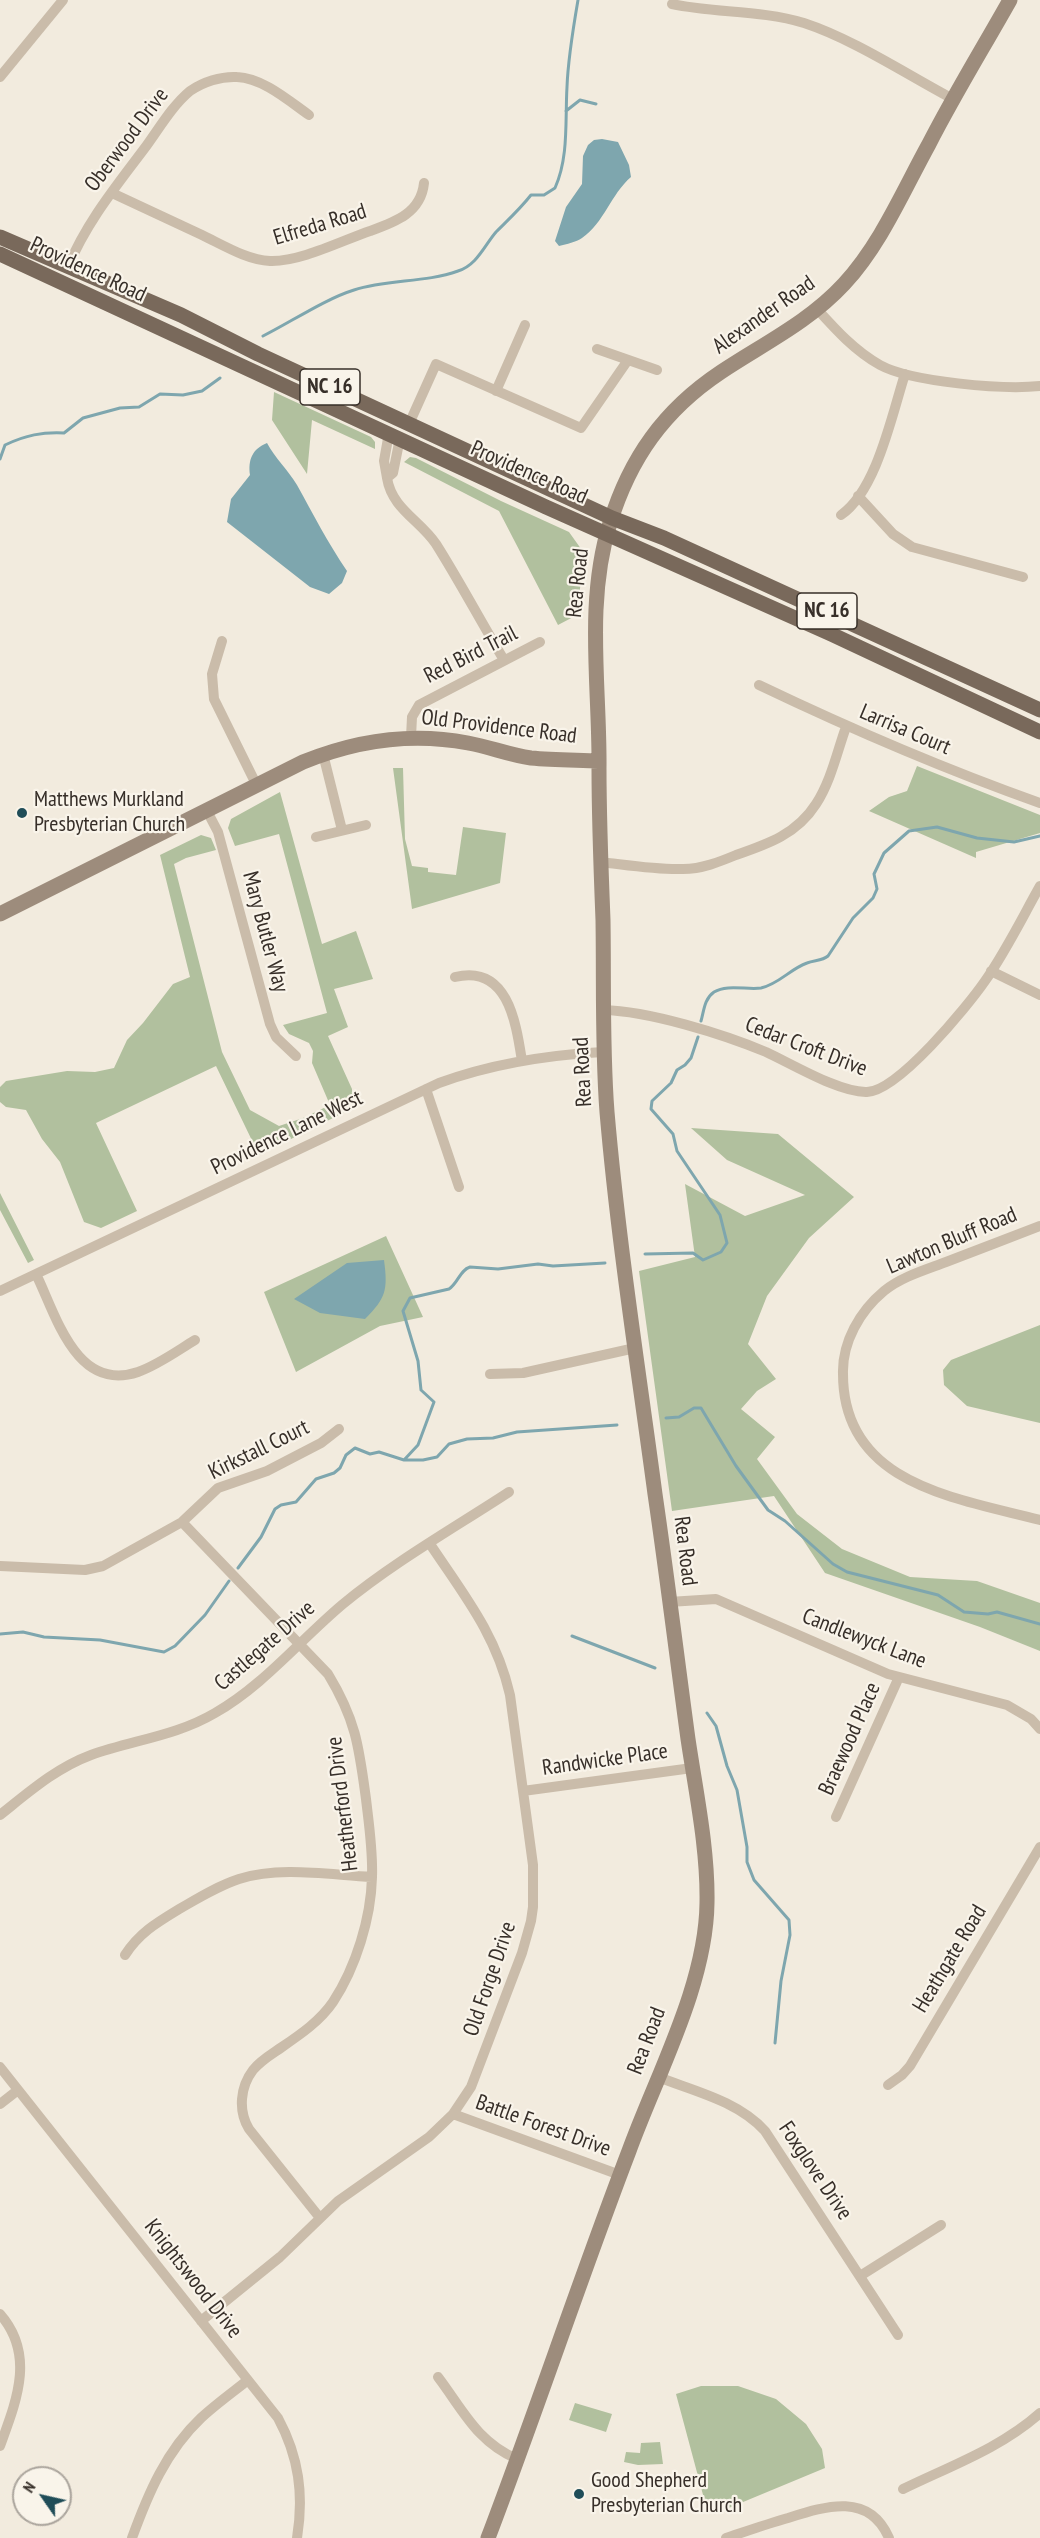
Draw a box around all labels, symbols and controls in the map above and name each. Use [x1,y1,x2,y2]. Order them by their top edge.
street label: Oberwood Drive [80,83,174,197]
street label: Elfreda Road [270,198,370,252]
street label: Providence Road [26,232,150,308]
street label: Alexander Road [708,270,820,360]
road number: NC 16 [300,369,360,405]
street label: Providence Road [467,436,591,510]
street label: Rea Road [561,547,595,619]
road number: NC 16 [797,593,857,629]
street label: Red Bird Trail [420,620,522,690]
street label: Larrisa Court [855,699,955,761]
street label: Old Providence Road [420,704,578,750]
place label: Matthews Murkland Presbyterian Church [34,787,185,838]
marker: Matthews Murkland Presbyterian Church [15,806,29,820]
street label: Mary Butler Way [236,869,294,995]
street label: Cedar Croft Drive [741,1012,871,1082]
street label: Rea Road [568,1036,598,1108]
street label: Providence Lane West [207,1085,367,1181]
street label: Lawton Bluff Road [883,1202,1021,1280]
street label: Kirkstall Court [204,1414,314,1486]
street label: Rea Road [668,1515,702,1587]
street label: Castlegate Drive [210,1595,320,1697]
street label: Candlewyck Lane [798,1603,930,1675]
street label: Braewood Place [813,1679,887,1799]
street label: Heatherford Drive [322,1735,364,1873]
street label: Randwicke Place [540,1738,670,1782]
street label: Heathgate Road [908,1900,992,2018]
street label: Old Forge Drive [458,1918,522,2040]
street label: Rea Road [622,2004,672,2078]
street label: Battle Forest Drive [472,2089,614,2163]
street label: Foxglove Drive [772,2117,858,2225]
street label: Knightswood Drive [138,2214,248,2344]
north arrow [12,2466,72,2526]
place label: Good Shepherd Presbyterian Church [591,2468,742,2520]
text: N [18,2478,39,2496]
marker: Good Shepherd Presbyterian Church [572,2487,586,2501]

